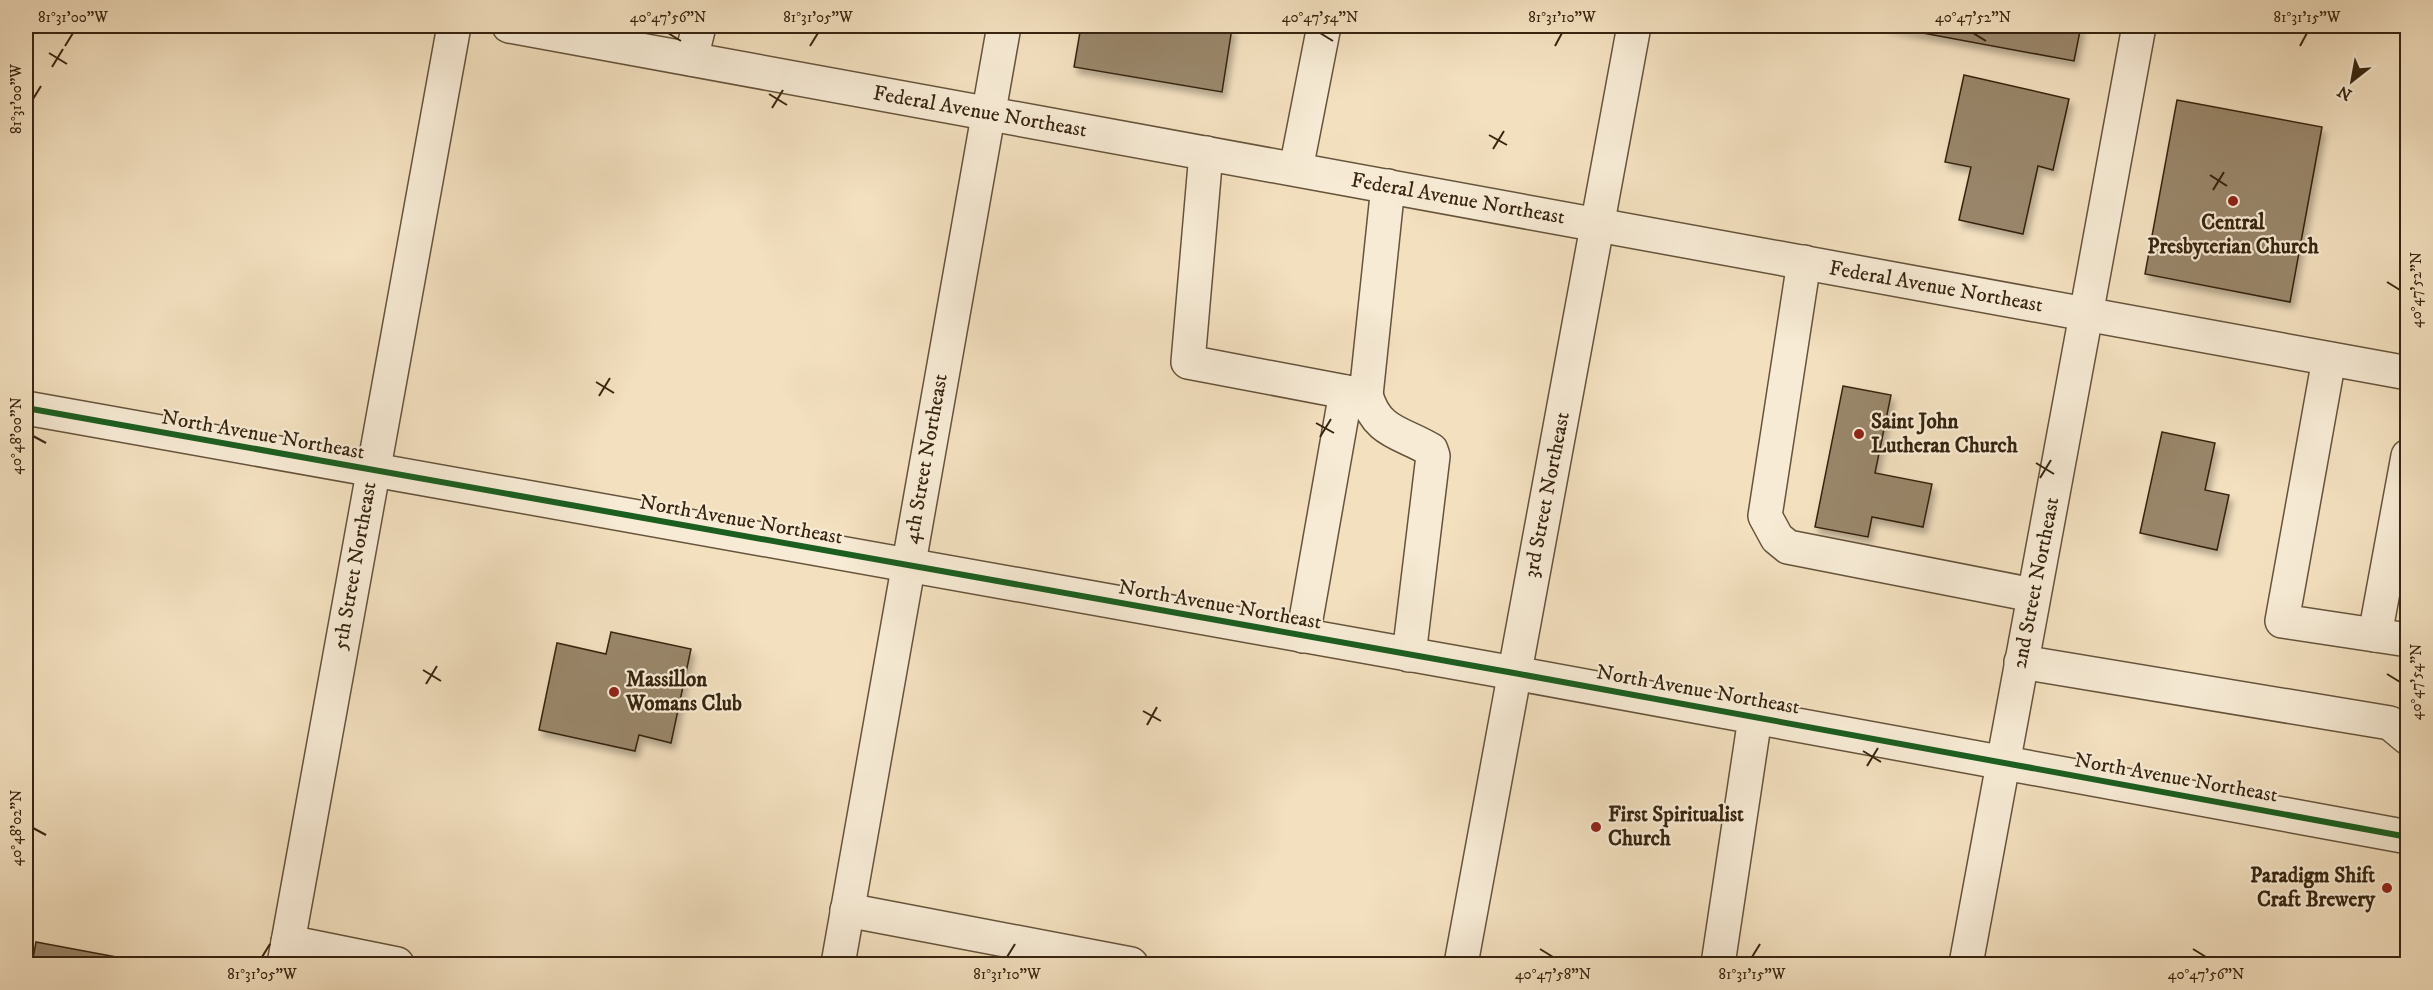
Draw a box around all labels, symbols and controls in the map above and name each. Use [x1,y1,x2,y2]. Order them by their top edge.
text: 81°31'00"W [38,8,108,27]
text: 40°47'56"N [630,8,706,27]
text: 81°31'05"W [783,8,853,27]
text: 40°47'54"N [1282,8,1358,27]
text: 81°31'10"W [1528,8,1596,27]
text: 40°47'52"N [1935,8,2011,27]
text: 81°31'15"W [2274,8,2341,27]
north arrow [2322,51,2382,111]
text: 81°31'00"W [7,64,26,134]
street label: Federal Avenue Northeast [871,80,1089,144]
text: N [2334,81,2356,105]
street label: Federal Avenue Northeast [1349,167,1567,231]
marker: Central Presbyterian Church [2226,194,2240,208]
place label: Central Presbyterian Church [2147,210,2320,260]
text: 40°47'52"N [2407,252,2426,328]
street label: Federal Avenue Northeast [1827,255,2045,319]
street label: 4th Street Northeast [898,372,954,546]
text: 40°48'00"N [7,397,26,475]
street label: North Avenue Northeast [159,404,367,466]
place label: Saint John Lutheran Church [1871,409,2019,459]
street label: 3rd Street Northeast [1518,410,1576,580]
marker: Saint John Lutheran Church [1852,427,1866,441]
street label: 5th Street Northeast [327,479,383,652]
street label: North Avenue Northeast [637,489,845,551]
street label: 2nd Street Northeast [2007,495,2065,671]
street label: North Avenue Northeast [1116,574,1324,636]
text: 40°47'54"N [2407,644,2426,720]
street label: North Avenue Northeast [1594,659,1802,721]
place label: Massillon Womans Club [625,667,742,717]
marker: Massillon Womans Club [607,685,621,699]
street label: North Avenue Northeast [2072,747,2280,809]
text: 40°48'02"N [7,790,26,866]
place label: First Spiritualist Church [1608,802,1744,852]
marker: First Spiritualist Church [1589,820,1603,834]
place label: Paradigm Shift Craft Brewery [2250,863,2376,913]
marker: Paradigm Shift Craft Brewery [2380,881,2394,895]
text: 81°31'05"W [227,965,297,984]
text: 81°31'10"W [973,965,1041,984]
text: 40°47'58"N [1515,965,1591,984]
text: 81°31'15"W [1719,965,1786,984]
text: 40°47'56"N [2168,965,2244,984]

